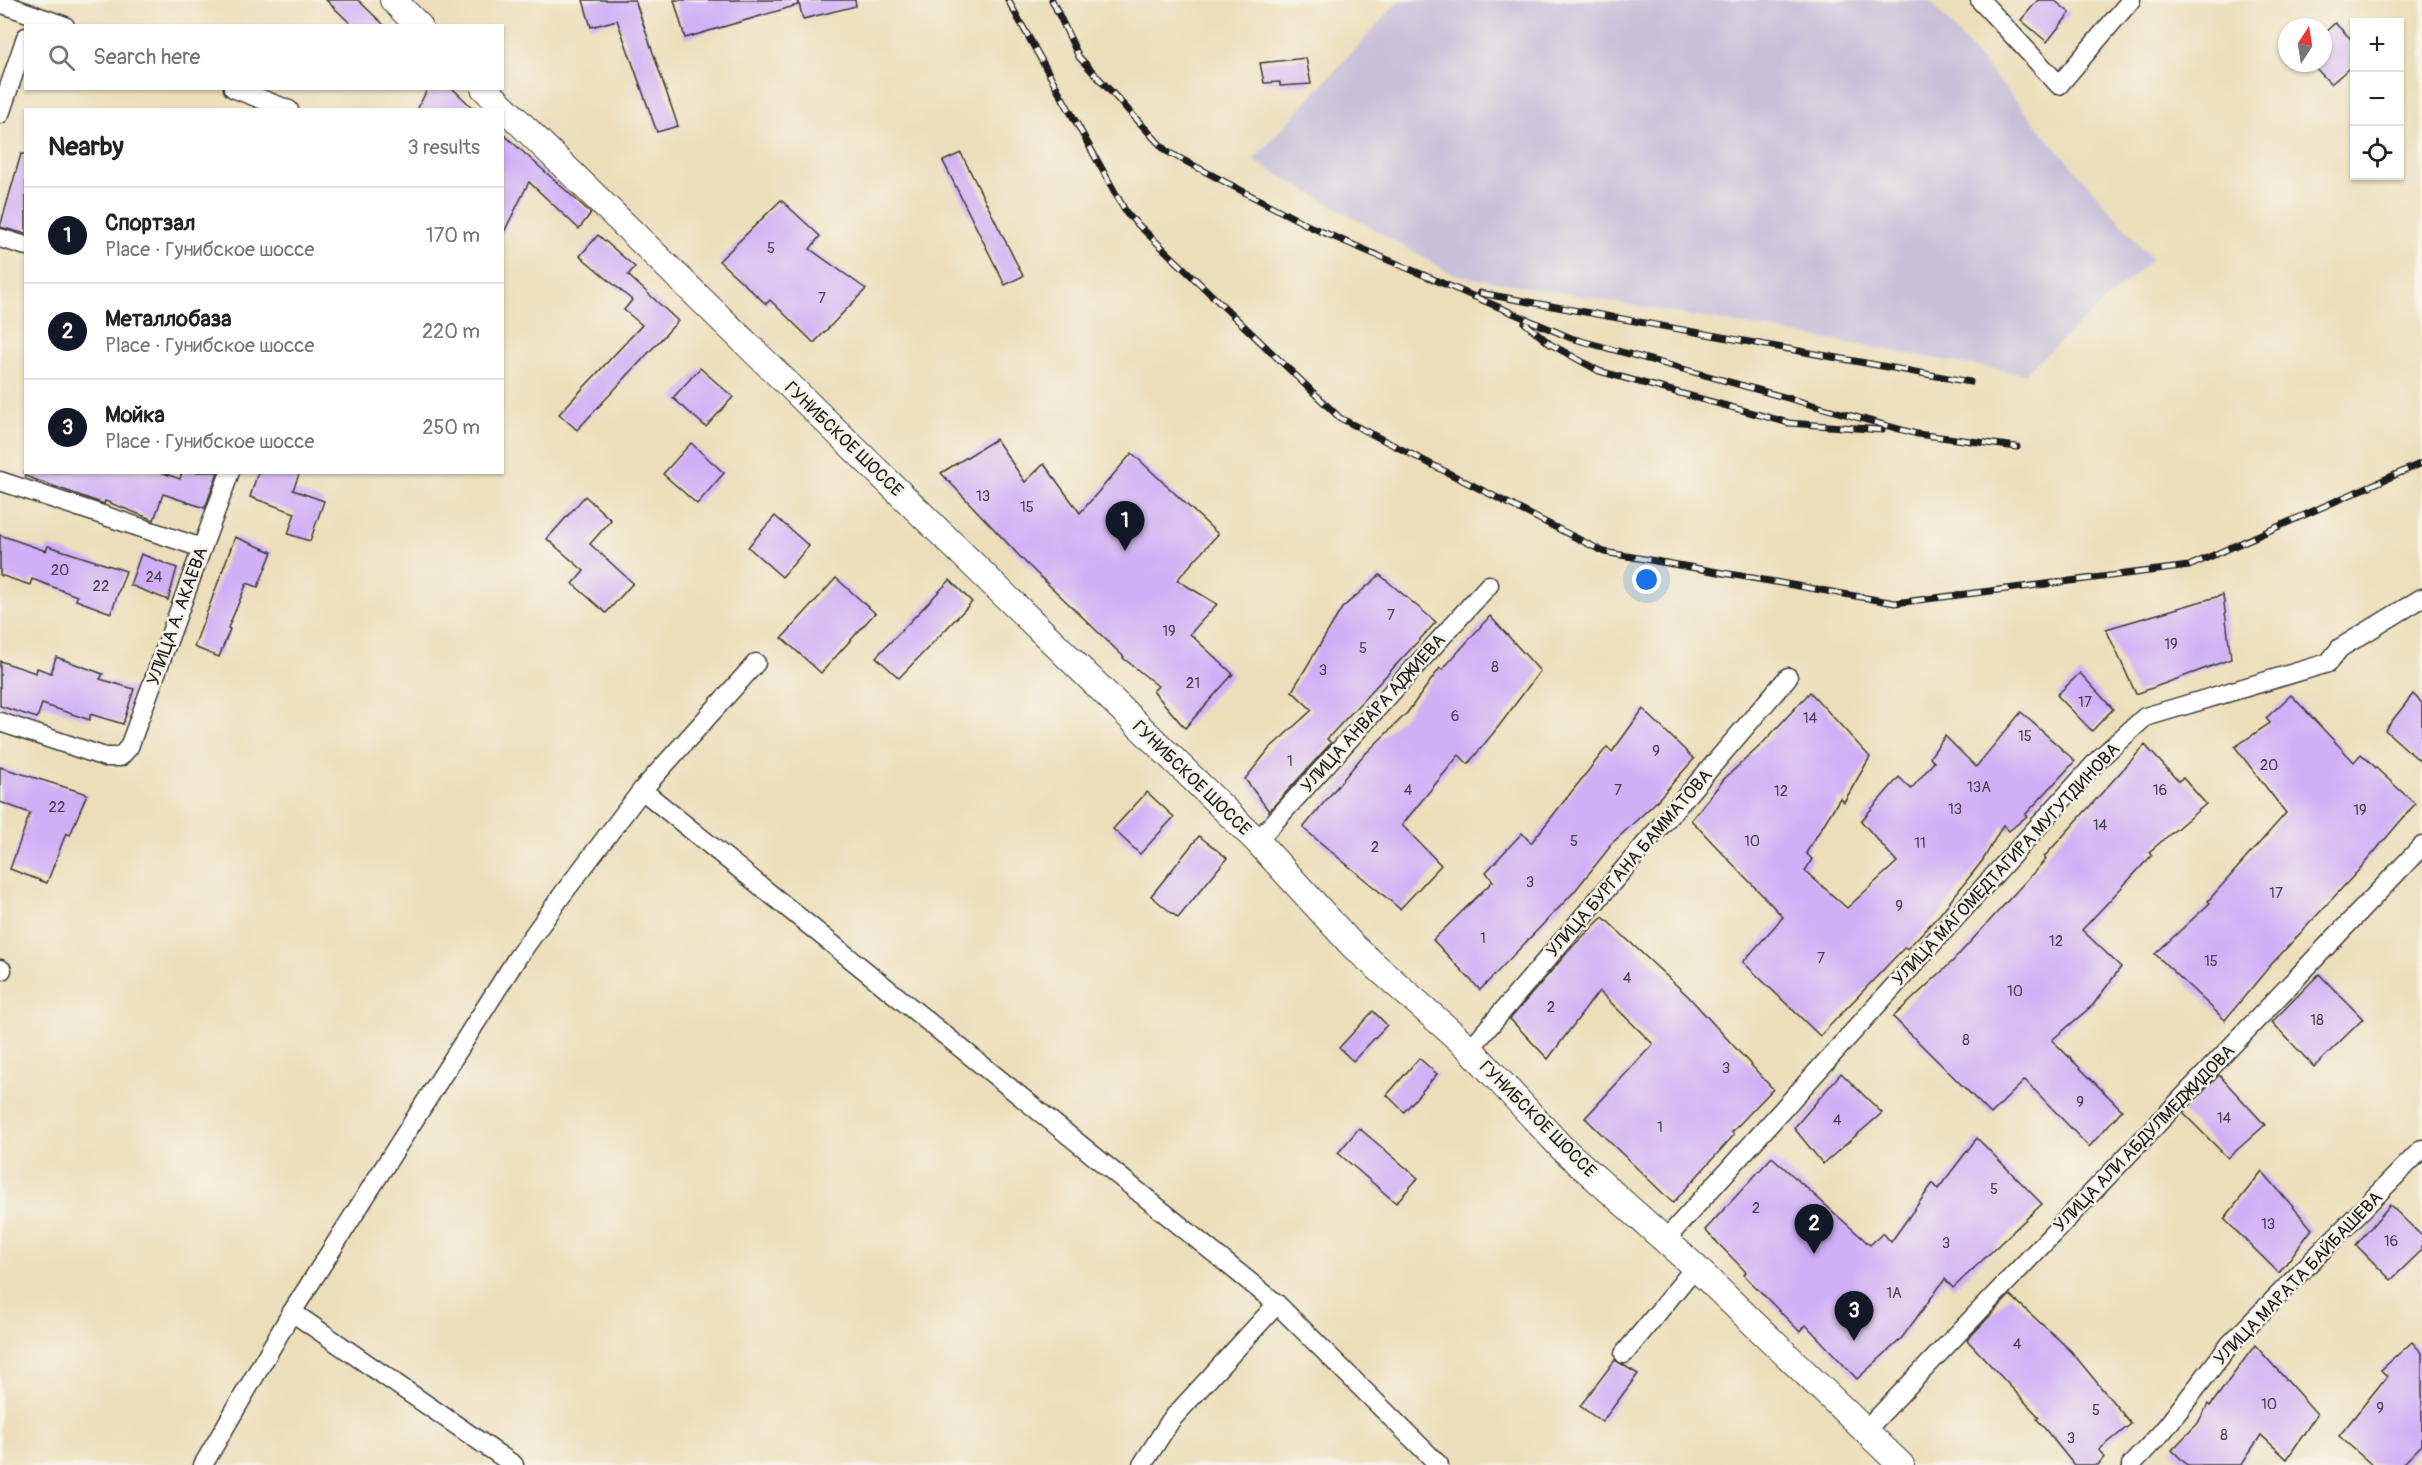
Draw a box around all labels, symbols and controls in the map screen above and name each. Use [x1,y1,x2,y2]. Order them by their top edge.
north arrow [2278,18,2332,72]
map controls [2350,18,2404,180]
button: + [2350,18,2404,72]
search box [24,24,504,90]
icon: search [45,41,78,74]
text: Search here [93,43,200,71]
button: − [2350,72,2404,126]
button: locate [2350,126,2404,180]
text: Nearby [48,131,124,163]
text: 3 results [408,135,480,160]
text: Спортзал [105,209,195,237]
text: 1 [64,223,71,248]
text: 170 m [426,223,480,248]
text: Place · Гунибское шоссе [105,237,314,262]
house number: 5 [767,239,775,258]
house number: 7 [818,289,826,308]
text: Металлобаза [105,305,232,333]
text: 2 [62,319,73,344]
text: 220 m [422,319,480,344]
text: Place · Гунибское шоссе [105,333,314,358]
street label: ГУНИБСКОЕ ШОССЕ [779,377,908,502]
text: Мойка [105,401,165,429]
text: 3 [62,415,73,440]
text: 250 m [422,415,480,440]
text: Place · Гунибское шоссе [105,429,314,454]
house number: 13 [976,487,990,506]
house number: 15 [1020,498,1034,517]
pin: 1 [1106,502,1144,551]
street label: УЛИЦА А. АКАЕВА [142,544,213,688]
house number: 20 [51,561,69,580]
your location [1632,565,1661,594]
house number: 24 [145,568,163,587]
house number: 22 [93,577,109,596]
house number: 7 [1387,606,1395,625]
house number: 19 [1162,622,1176,641]
street label: УЛИЦА АНВАРА АДЖИЕВА [1296,629,1451,797]
house number: 19 [2164,635,2178,654]
house number: 5 [1359,639,1367,658]
house number: 8 [1491,658,1499,677]
house number: 3 [1319,661,1327,680]
house number: 21 [1186,674,1200,693]
house number: 17 [2078,693,2092,712]
house number: 6 [1451,707,1459,726]
house number: 14 [1803,709,1818,728]
street label: ГУНИБСКОЕ ШОССЕ [1127,716,1256,841]
house number: 15 [2018,727,2032,746]
street label: УЛИЦА МАГОМЕДТАГИРА МУГУТДИНОВА [1888,738,2125,991]
house number: 9 [1652,742,1660,761]
house number: 1 [1287,752,1293,771]
house number: 20 [2260,756,2278,775]
street label: УЛИЦА БУРГАНА БАММАТОВА [1541,764,1718,962]
house number: 13А [1967,778,1991,797]
house number: 4 [1404,781,1413,800]
house number: 7 [1614,781,1622,800]
house number: 16 [2153,781,2167,800]
house number: 12 [1774,782,1788,801]
house number: 22 [49,798,65,817]
house number: 13 [1948,800,1962,819]
house number: 19 [2353,801,2367,820]
house number: 14 [2093,816,2108,835]
house number: 5 [1570,832,1578,851]
house number: 10 [1744,832,1760,851]
house number: 11 [1914,834,1926,853]
house number: 2 [1371,838,1379,857]
house number: 3 [1526,873,1534,892]
house number: 17 [2269,884,2283,903]
house number: 9 [1895,897,1903,916]
house number: 1 [1480,929,1486,948]
house number: 12 [2049,932,2063,951]
house number: 7 [1817,949,1825,968]
house number: 15 [2204,952,2218,971]
house number: 4 [1623,969,1632,988]
house number: 10 [2007,982,2023,1001]
house number: 2 [1547,998,1555,1017]
house number: 18 [2310,1011,2324,1030]
house number: 8 [1962,1031,1970,1050]
street label: УЛИЦА АЛИ АБДУЛМЕДЖИДОВА [2049,1040,2240,1237]
street label: ГУНИБСКОЕ ШОССЕ [1474,1056,1601,1183]
house number: 3 [1722,1059,1730,1078]
house number: 9 [2076,1093,2084,1112]
house number: 14 [2217,1109,2232,1128]
house number: 4 [1833,1111,1842,1130]
house number: 1 [1657,1118,1663,1137]
house number: 5 [1990,1180,1998,1199]
street label: УЛИЦА МАРАТА БАЙБАШЕВА [2209,1186,2388,1370]
house number: 2 [1752,1199,1760,1218]
pin: 2 [1794,1204,1834,1254]
house number: 13 [2261,1215,2275,1234]
house number: 16 [2384,1232,2398,1251]
house number: 3 [1942,1234,1950,1253]
house number: 1А [1886,1284,1902,1303]
pin: 3 [1834,1292,1874,1341]
house number: 4 [2013,1335,2022,1354]
house number: 10 [2261,1395,2277,1414]
house number: 9 [2376,1399,2384,1418]
house number: 5 [2092,1401,2100,1420]
house number: 8 [2220,1426,2228,1445]
house number: 3 [2067,1429,2075,1448]

